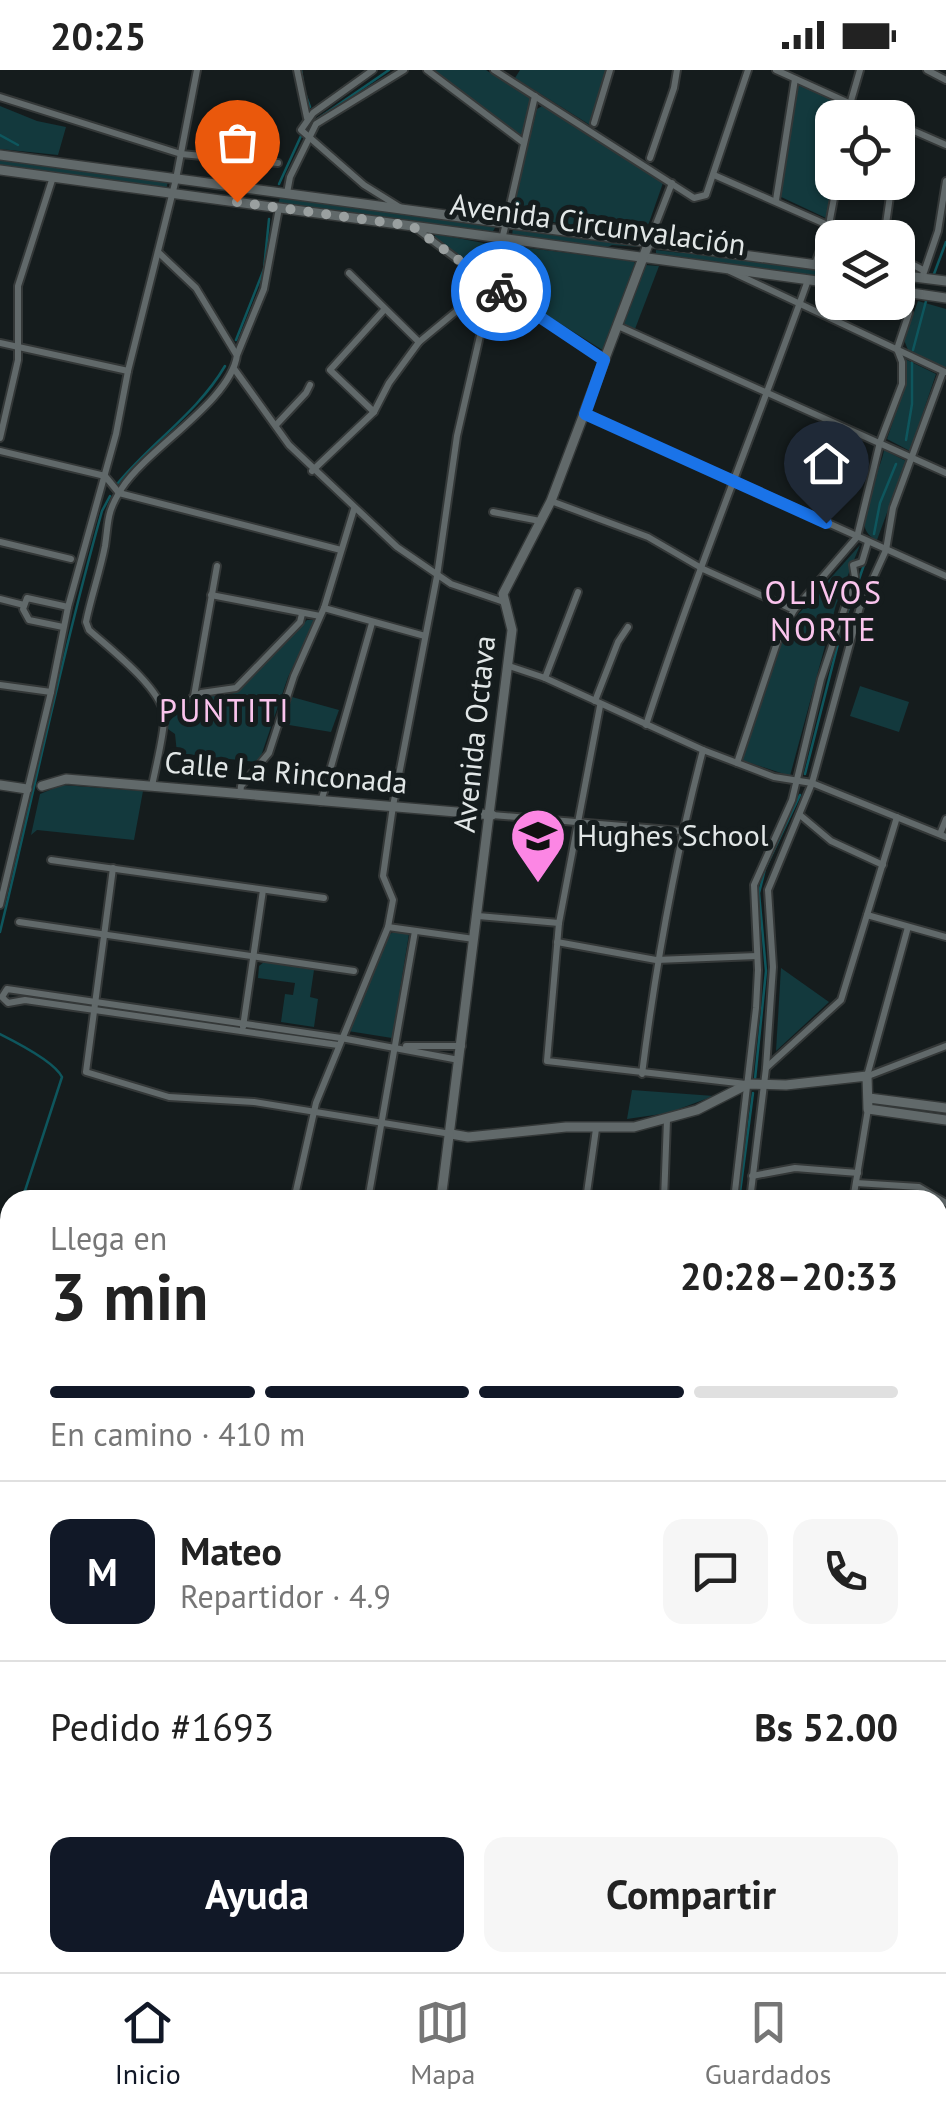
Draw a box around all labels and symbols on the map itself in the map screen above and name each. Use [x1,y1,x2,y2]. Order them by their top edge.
pin [195,100,280,203]
street label: Avenida Circunvalación [448,183,748,264]
courier [451,241,551,341]
pin [784,421,869,524]
district label: OLIVOS NORTE [765,571,883,650]
street label: Avenida Octava [444,633,503,834]
district label: PUNTITI [159,689,291,731]
street label: Calle La Rinconada [163,741,409,802]
school or university icon: Hughes School [508,806,568,885]
place label: Hughes School [577,815,769,854]

